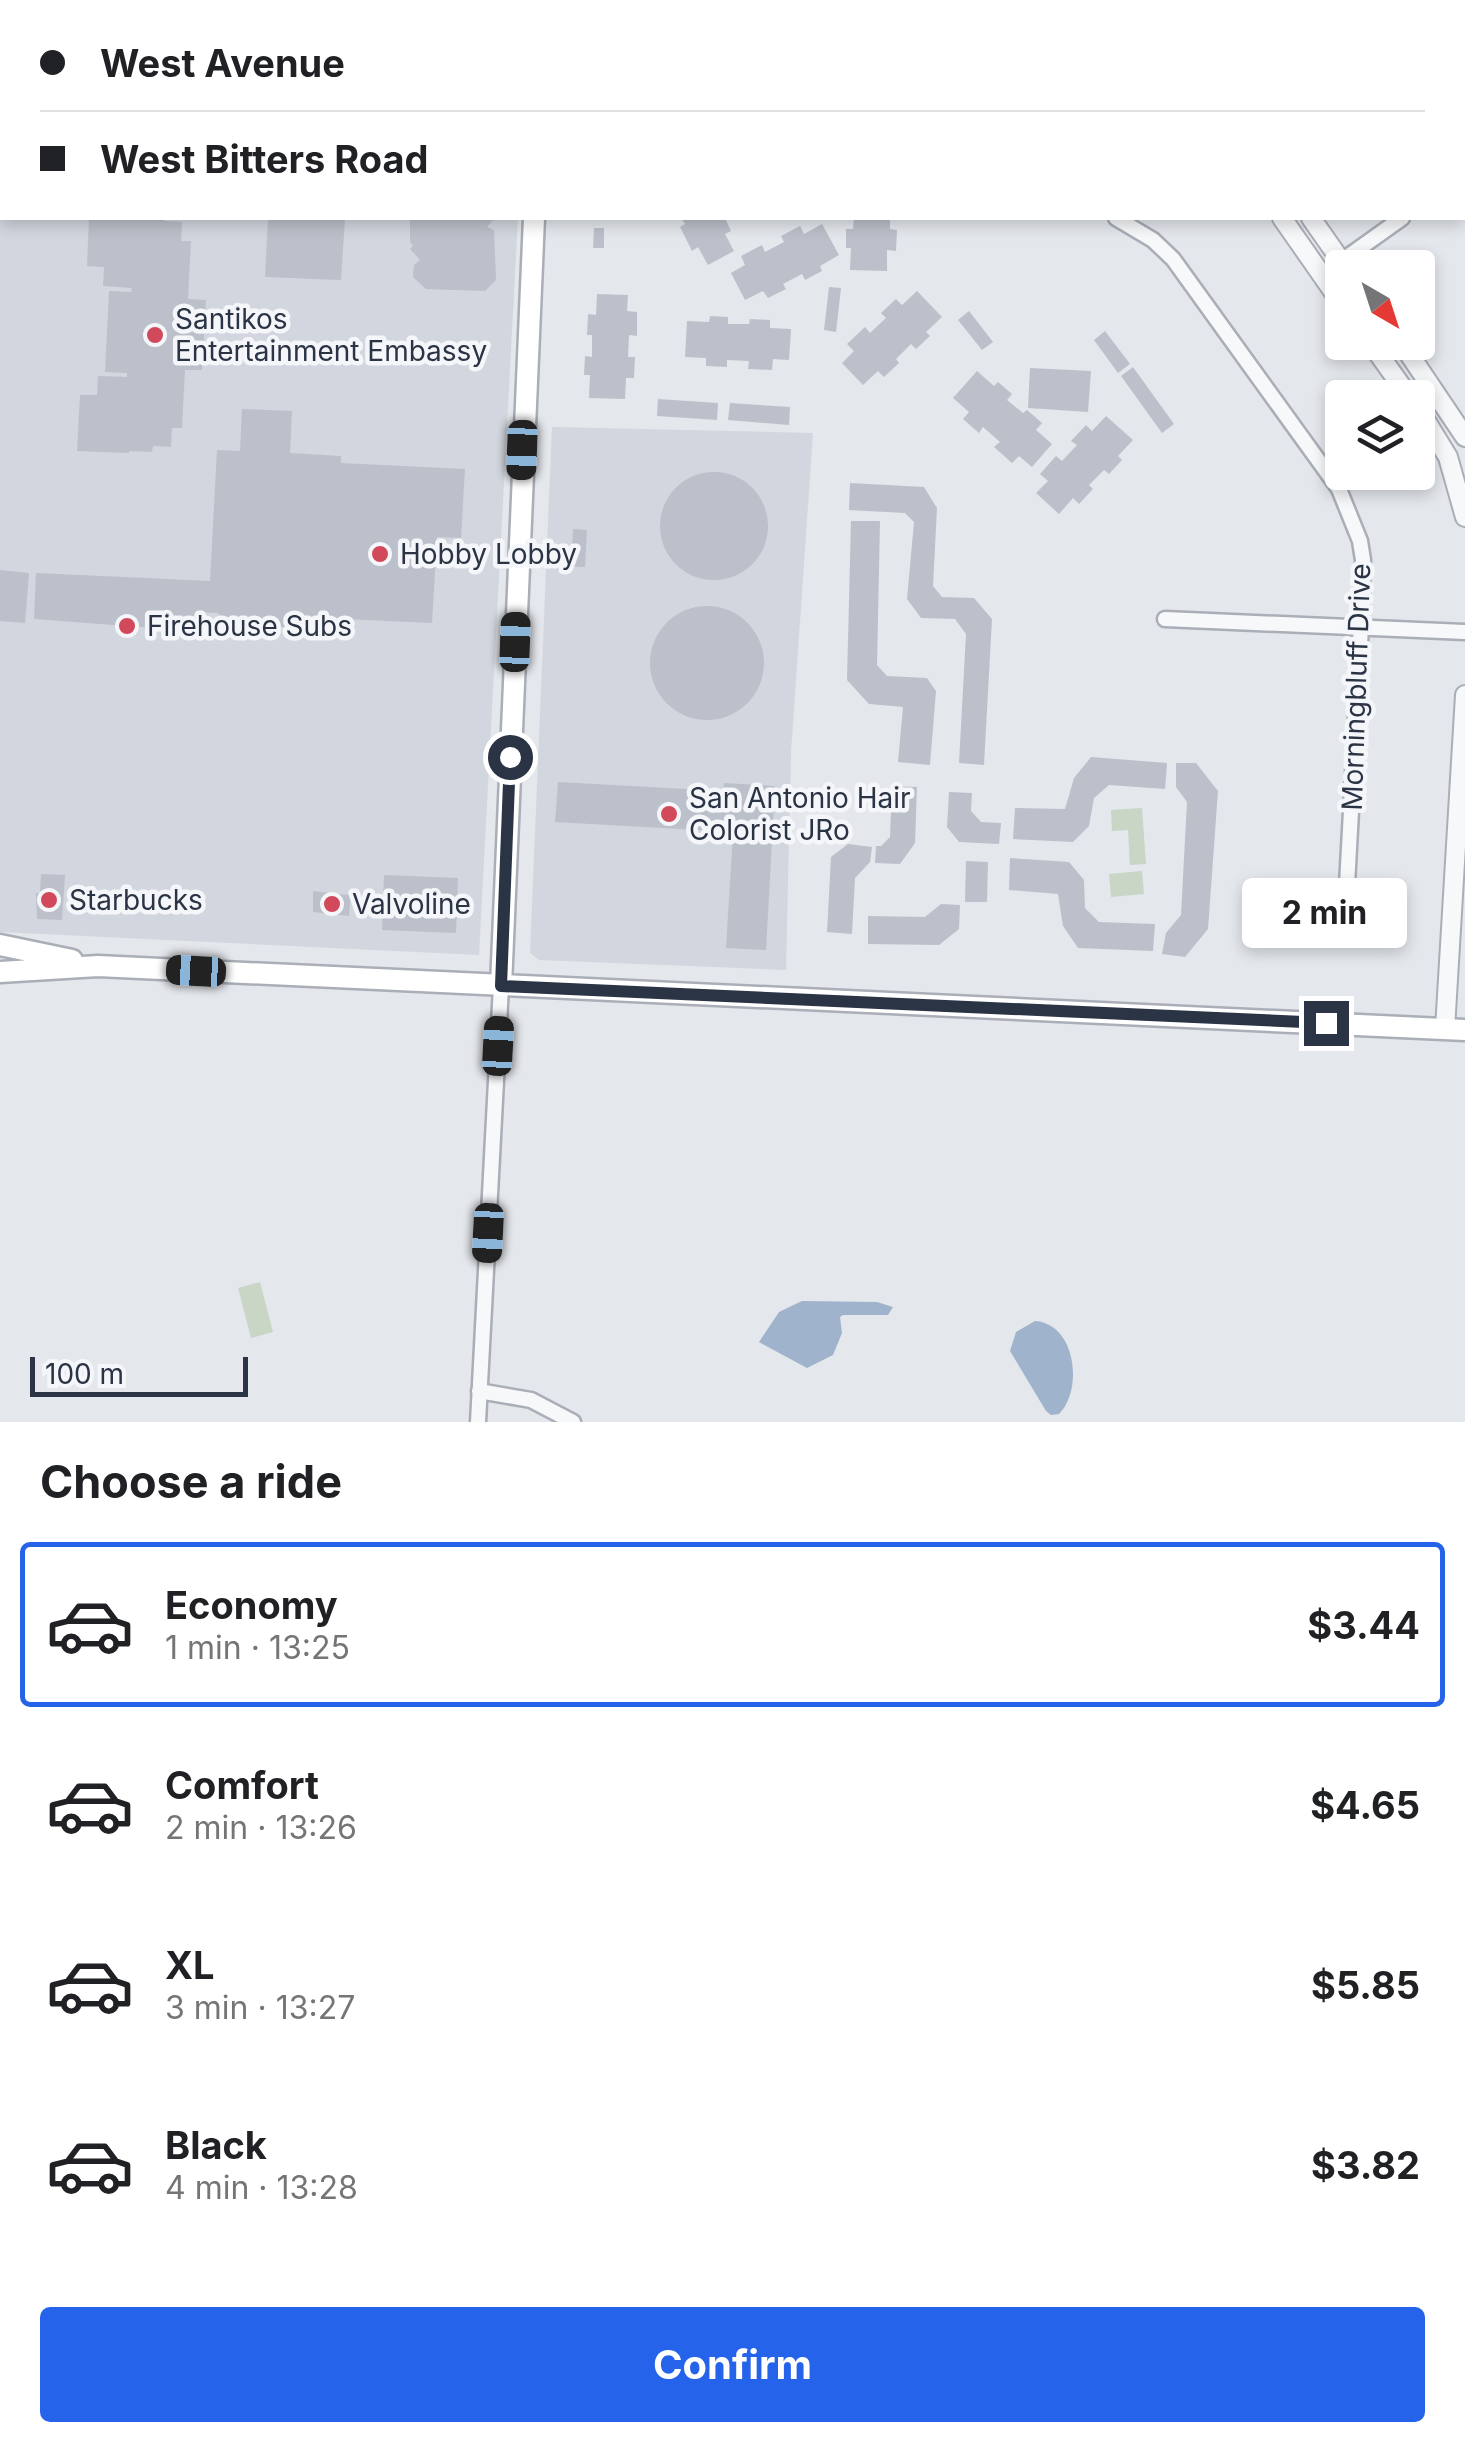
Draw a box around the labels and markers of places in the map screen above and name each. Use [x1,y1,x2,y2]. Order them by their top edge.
place label: Santikos Entertainment Embassy [175,302,487,368]
marker: Santikos Entertainment Embassy [144,324,166,346]
place label: Hobby Lobby [400,537,577,571]
marker: Hobby Lobby [369,543,391,565]
place label: Firehouse Subs [147,609,352,643]
marker: Firehouse Subs [116,615,138,637]
place label: San Antonio Hair Colorist JRo [689,781,910,847]
marker: San Antonio Hair Colorist JRo [658,803,680,825]
place label: Starbucks [69,883,203,917]
place label: Valvoline [352,887,471,921]
marker: Starbucks [38,889,60,911]
marker: Valvoline [321,893,343,915]

